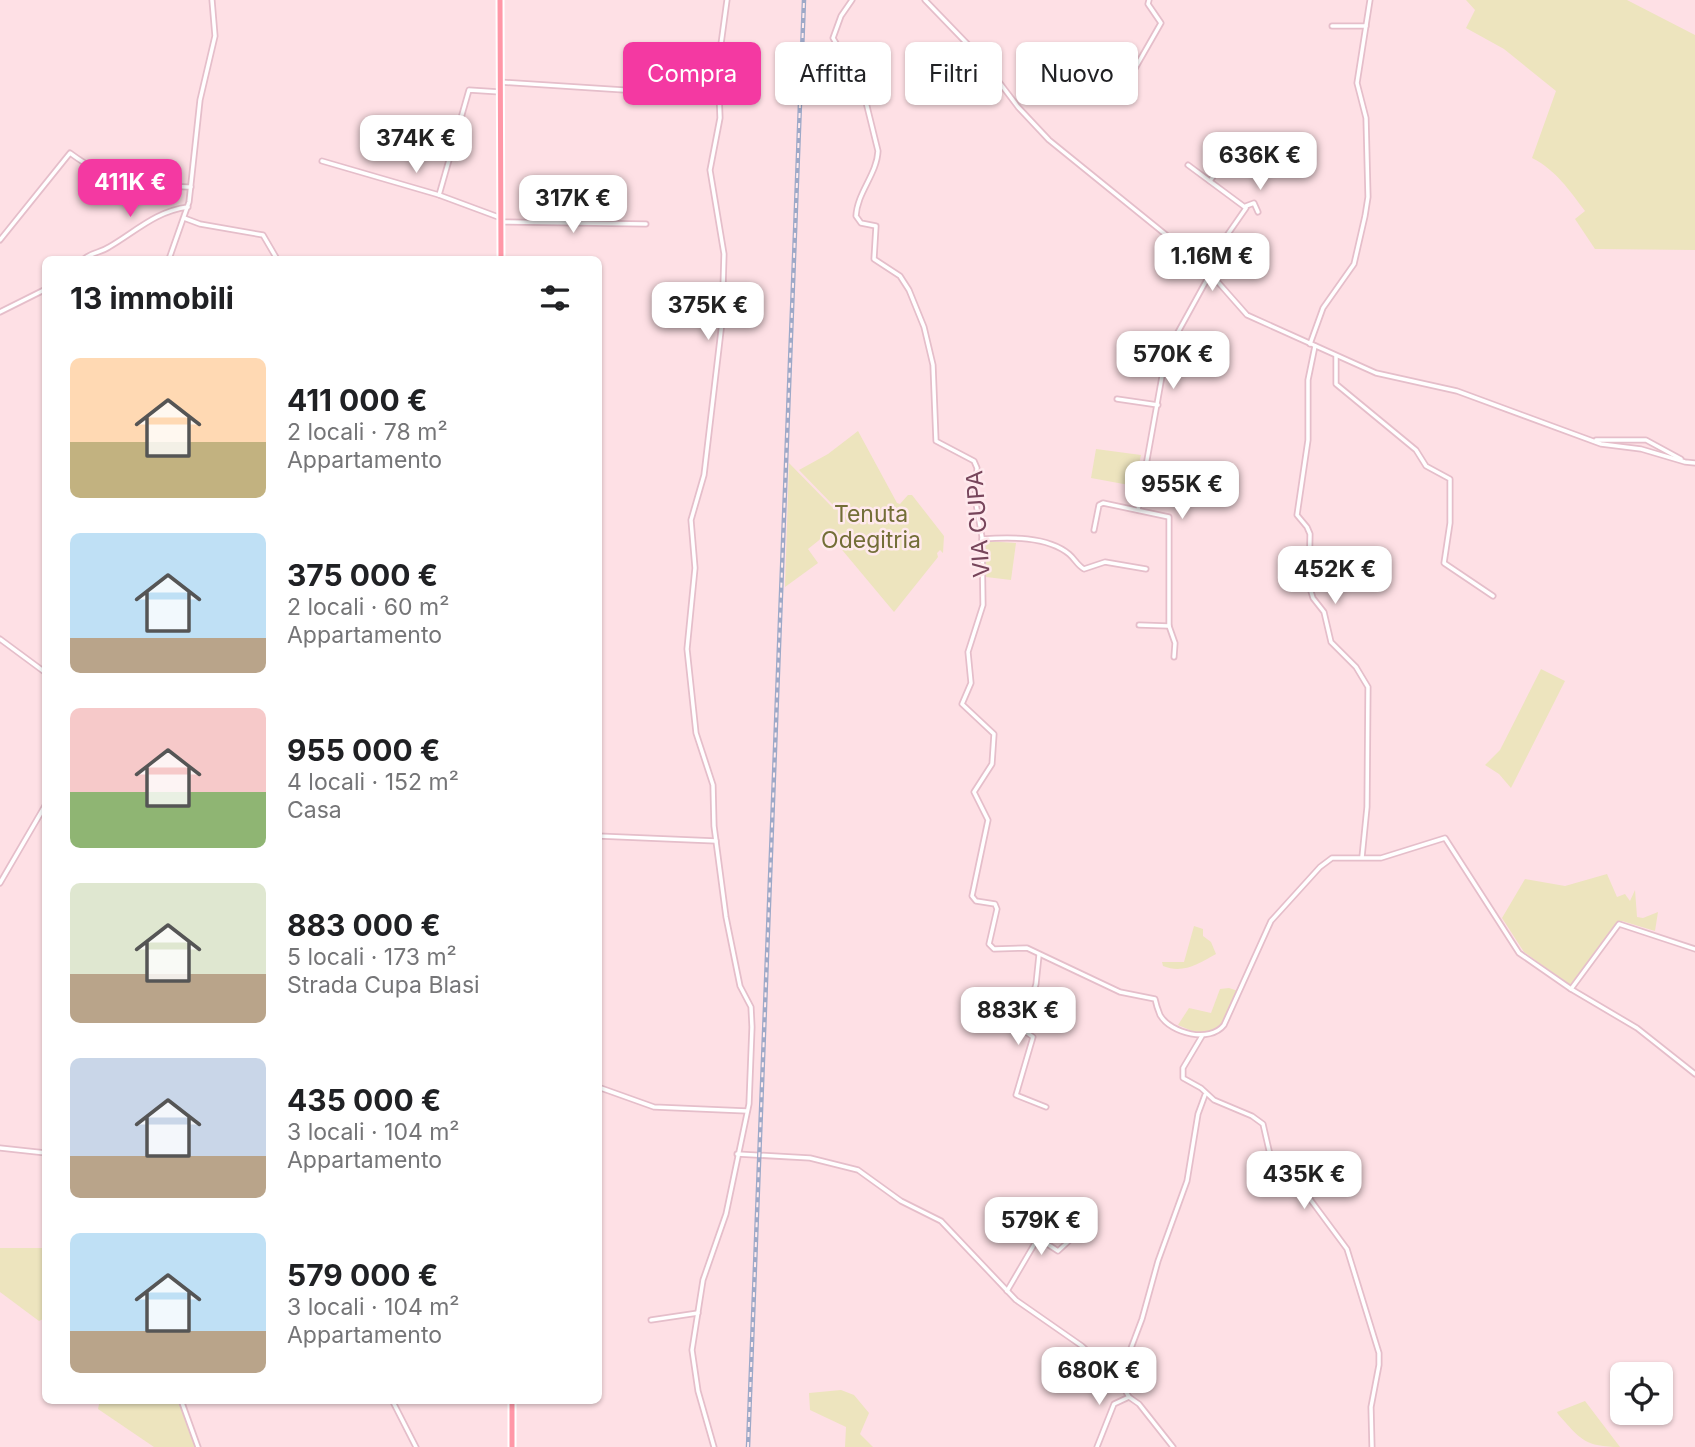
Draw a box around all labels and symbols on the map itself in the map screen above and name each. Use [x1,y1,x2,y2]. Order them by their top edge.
pin: 374K € [359,116,473,175]
pin: 636K € [1203,132,1317,192]
pin: 411K € [73,160,187,219]
pin: 317K € [516,176,630,235]
pin: 1.16M € [1147,233,1277,293]
pin: 375K € [651,282,765,342]
pin: 570K € [1116,332,1230,391]
pin: 955K € [1125,462,1239,521]
street label: VIA CUPA [960,469,996,578]
park label: Tenuta Odegitria [821,500,921,554]
pin: 452K € [1278,546,1392,606]
pin: 883K € [961,988,1075,1047]
pin: 435K € [1247,1152,1361,1211]
pin: 579K € [984,1198,1098,1257]
pin: 680K € [1042,1348,1156,1407]

